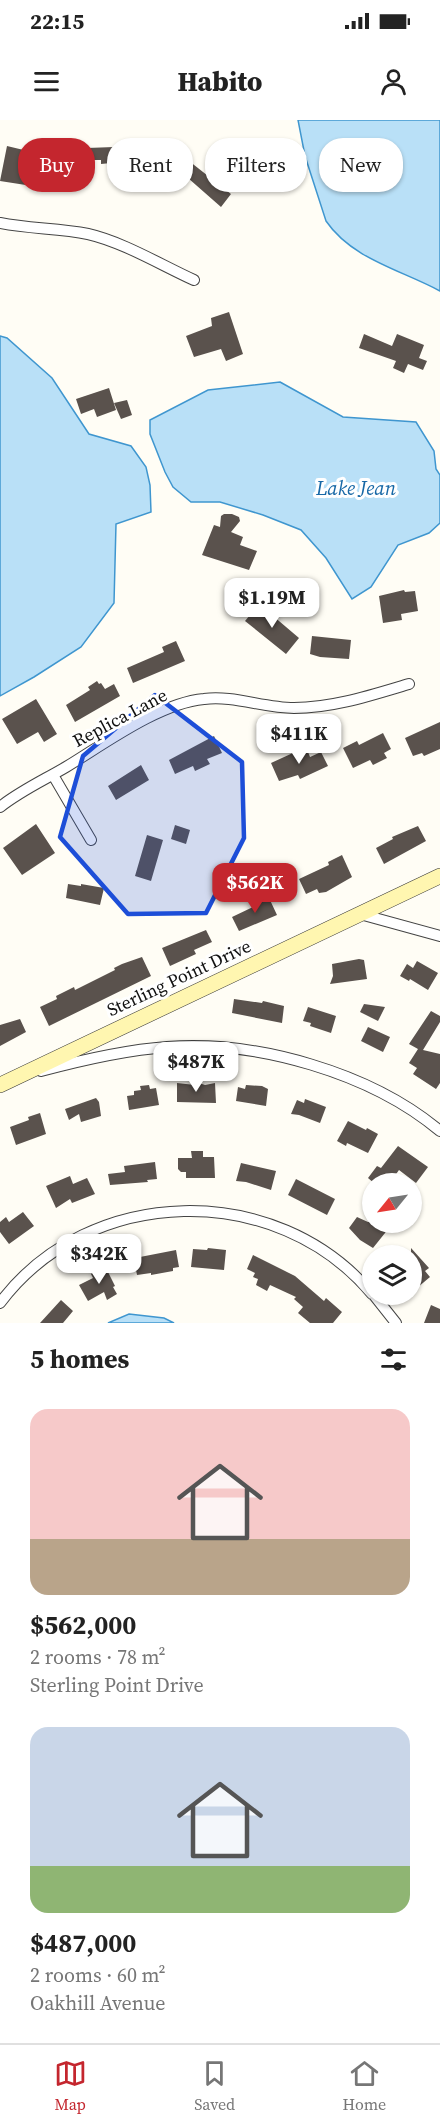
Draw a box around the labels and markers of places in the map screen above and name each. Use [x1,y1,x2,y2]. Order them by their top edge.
pin: $1.19M [223,578,321,629]
pin: $411K [257,714,341,765]
pin: $562K [213,863,297,914]
pin: $487K [154,1042,238,1093]
pin: $342K [57,1234,141,1285]

